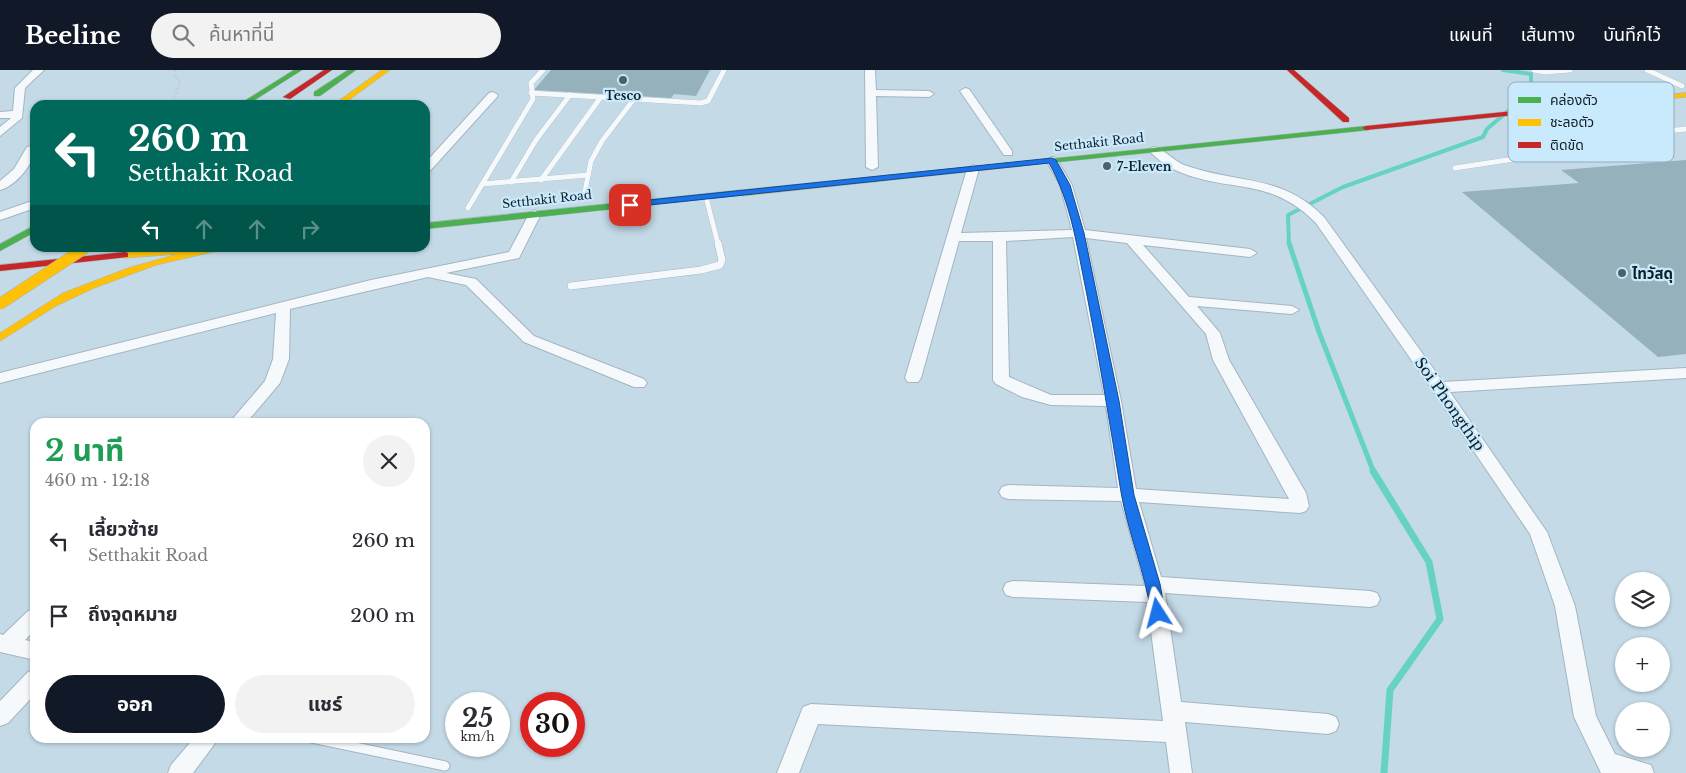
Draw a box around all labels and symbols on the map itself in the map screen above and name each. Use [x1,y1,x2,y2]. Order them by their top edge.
marker: Tesco [617,74,629,86]
legend [1508,82,1674,162]
place label: Tesco [605,88,641,103]
text: คล่องตัว [1550,91,1598,109]
text: ชะลอตัว [1550,113,1594,131]
street label: Setthakit Road [1053,130,1145,154]
text: ติดขัด [1550,136,1584,154]
place label: 7-Eleven [1117,159,1172,174]
marker: 7-Eleven [1101,160,1113,172]
pin [609,184,651,226]
street label: Setthakit Road [501,187,593,211]
place label: ไทวัสดุ [1632,264,1673,283]
marker: ไทวัสดุ [1616,267,1628,279]
street label: Soi Phongthip [1411,354,1489,454]
position arrow [1131,586,1183,638]
speed limit sign: 30 [520,692,585,757]

